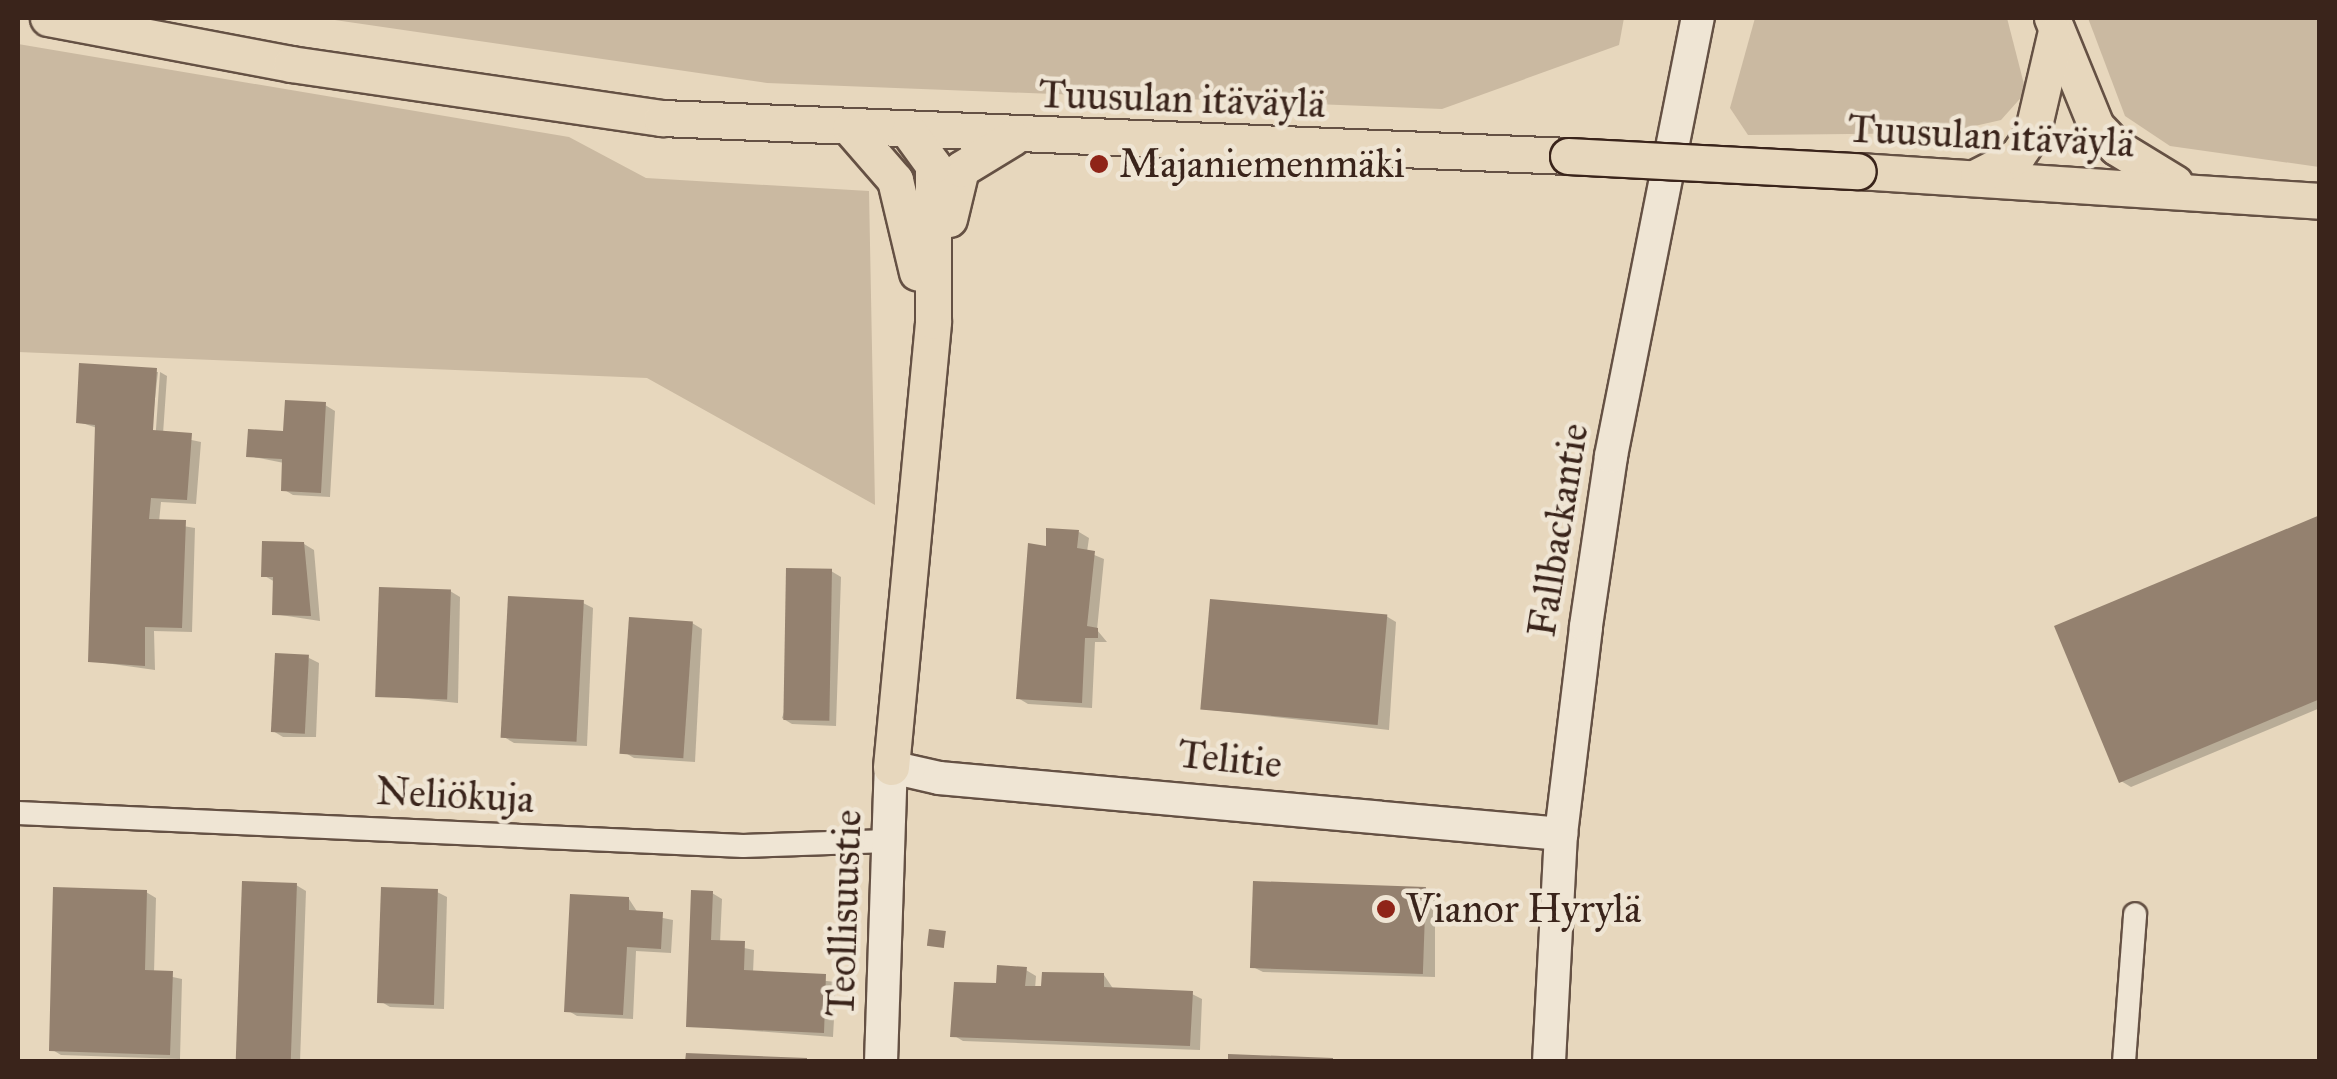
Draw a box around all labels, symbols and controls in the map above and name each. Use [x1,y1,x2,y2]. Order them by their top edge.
street label: Tuusulan itäväylä [1038,70,1326,128]
street label: Tuusulan itäväylä [1847,105,2135,167]
place label: Majaniemenmäki [1119,140,1405,188]
marker: Majaniemenmäki [1088,153,1110,175]
street label: Fallbackantie [1517,420,1599,640]
street label: Telitie [1176,730,1284,788]
street label: Neliökuja [375,767,535,823]
street label: Teollisuustie [816,809,872,1017]
place label: Vianor Hyrylä [1406,885,1641,933]
marker: Vianor Hyrylä [1375,898,1397,920]

